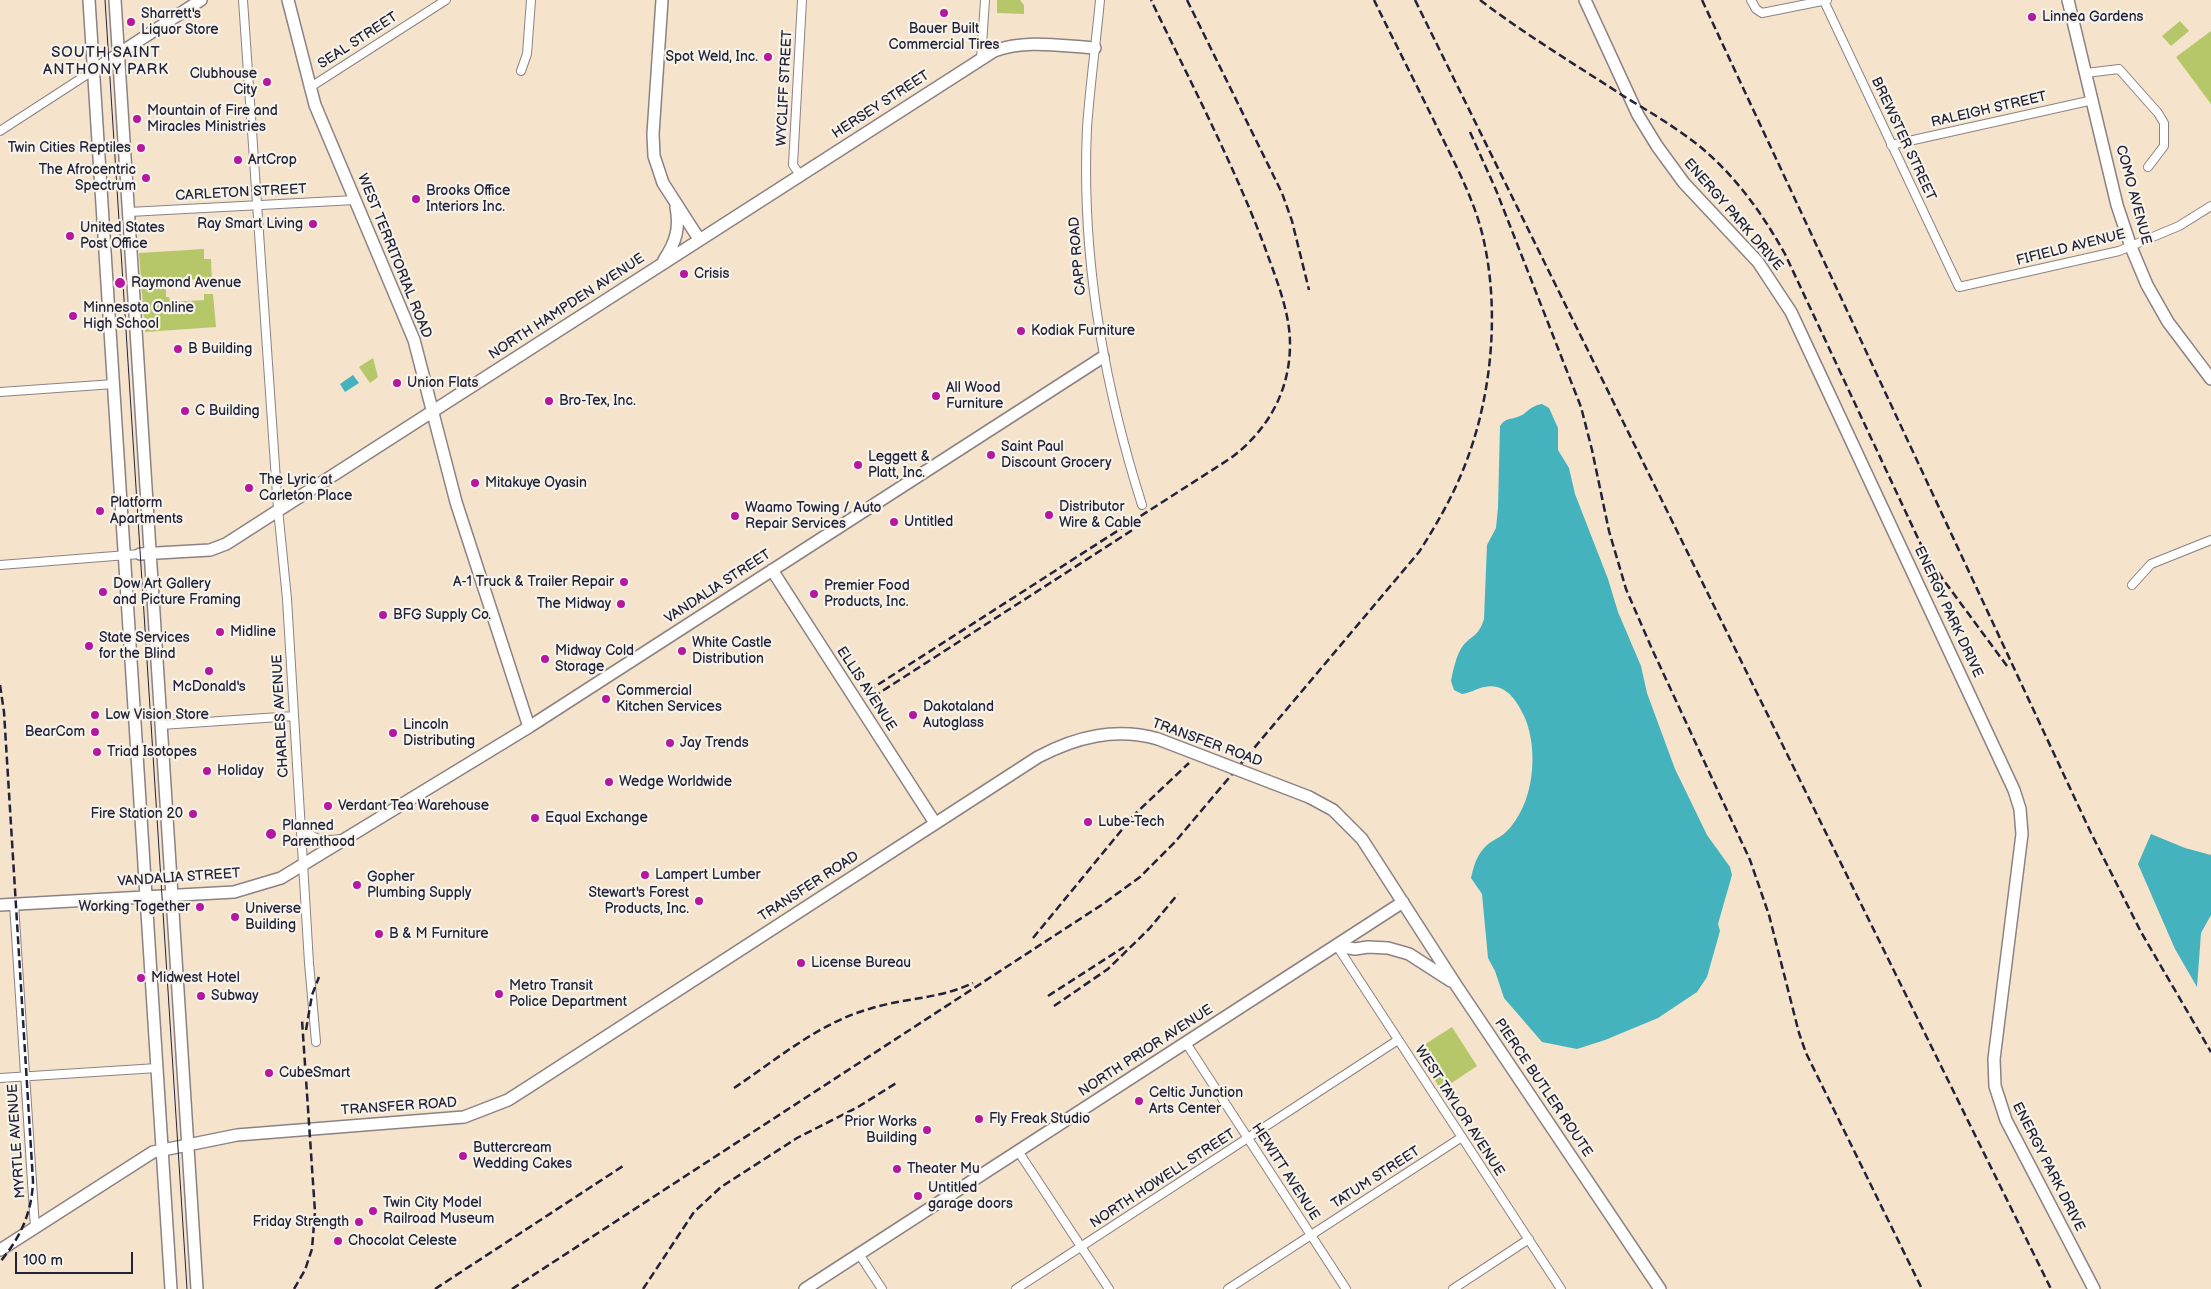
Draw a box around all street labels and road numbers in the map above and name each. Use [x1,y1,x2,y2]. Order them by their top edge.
street label: SEAL STREET [315,9,401,73]
street label: WYCLIFF STREET [774,29,796,147]
street label: HERSEY STREET [829,67,933,143]
street label: BREWSTER STREET [1867,74,1939,204]
street label: RALEIGH STREET [1930,89,2048,131]
street label: COMO AVENUE [2112,143,2154,247]
street label: ENERGY PARK DRIVE [1680,156,1786,274]
street label: WEST TERRITORIAL ROAD [353,171,435,341]
street label: CARLETON STREET [175,181,307,205]
street label: CAPP ROAD [1066,216,1090,296]
street label: FIFIELD AVENUE [2015,226,2127,270]
street label: NORTH HAMPDEN AVENUE [486,250,648,364]
street label: ENERGY PARK DRIVE [1910,544,1986,680]
street label: VANDALIA STREET [662,546,774,628]
street label: ELLIS AVENUE [832,644,900,734]
street label: CHARLES AVENUE [269,654,293,778]
street label: TRANSFER ROAD [1150,715,1264,771]
street label: TRANSFER ROAD [756,848,862,926]
street label: VANDALIA STREET [117,865,241,891]
street label: NORTH PRIOR AVENUE [1076,1001,1216,1101]
street label: PIERCE BUTLER ROUTE [1490,1016,1596,1160]
street label: WEST TAYLOR AVENUE [1411,1043,1507,1179]
street label: MYRTLE AVENUE [5,1083,29,1199]
street label: TRANSFER ROAD [340,1095,458,1119]
street label: ENERGY PARK DRIVE [2008,1100,2088,1234]
street label: HEWITT AVENUE [1247,1120,1323,1224]
street label: NORTH HOWELL STREET [1087,1126,1239,1232]
street label: TATUM STREET [1329,1143,1423,1213]

